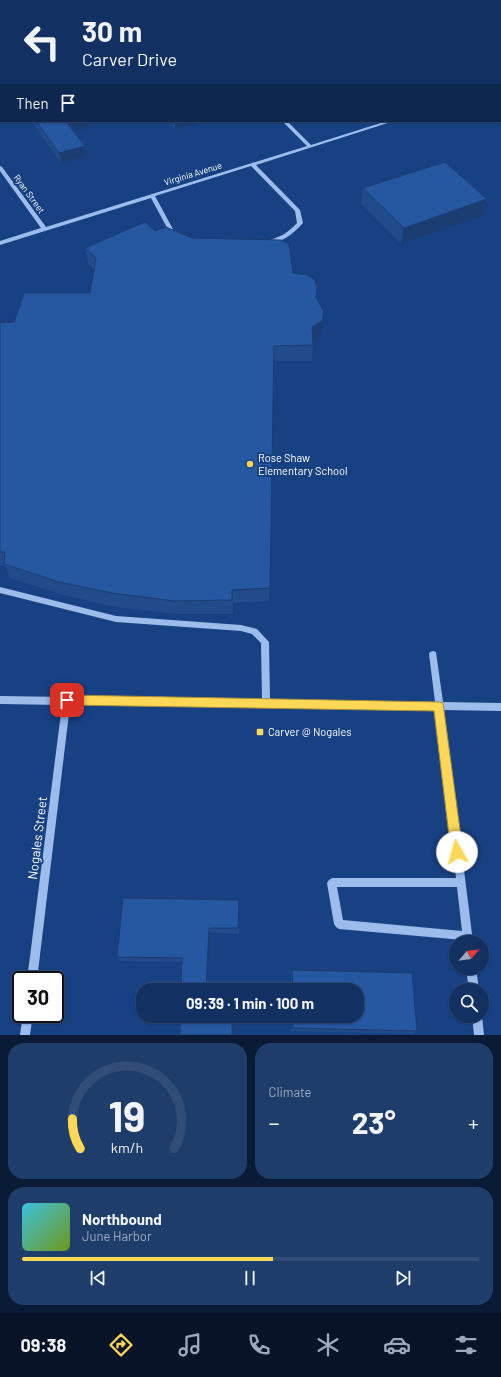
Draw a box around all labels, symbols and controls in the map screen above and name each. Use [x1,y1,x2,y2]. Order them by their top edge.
text: 30 m [82,14,142,48]
icon: left [16,16,68,68]
text: Carver Drive [82,48,177,70]
icon: arrive [57,92,79,114]
text: Then [16,94,49,112]
street label: Virginia Avenue [163,159,223,188]
street label: Ryan Street [12,172,47,215]
place label: Rose Shaw Elementary School [258,451,348,477]
marker: Rose Shaw Elementary School [245,459,255,469]
pin [50,683,84,717]
icon: arrive [56,689,78,711]
place label: Carver @ Nogales [268,725,351,738]
marker: Carver @ Nogales [255,727,265,737]
street label: Nogales Street [24,796,50,880]
position arrow [436,831,478,873]
north arrow [449,935,489,975]
map controls [449,935,489,1023]
speed limit sign: 30 [12,971,64,1023]
button: search [449,983,489,1023]
text: 09:39 · 1 min · 100 m [186,994,314,1012]
text: Climate [269,1084,312,1100]
text: 19 [109,1090,146,1140]
text: 23° [352,1104,396,1140]
text: − [269,1109,280,1135]
text: + [468,1109,479,1135]
text: km/h [111,1139,143,1156]
text: Northbound [82,1210,162,1228]
text: June Harbor [82,1228,152,1244]
icon: previous [87,1267,109,1289]
icon: pause [239,1267,261,1289]
icon: next [392,1267,414,1289]
icon: directions [107,1331,135,1359]
icon: music [176,1331,204,1359]
icon: phone [245,1331,273,1359]
icon: climate [314,1331,342,1359]
icon: car [383,1331,411,1359]
icon: filters [452,1331,480,1359]
text: 09:38 [21,1334,66,1356]

